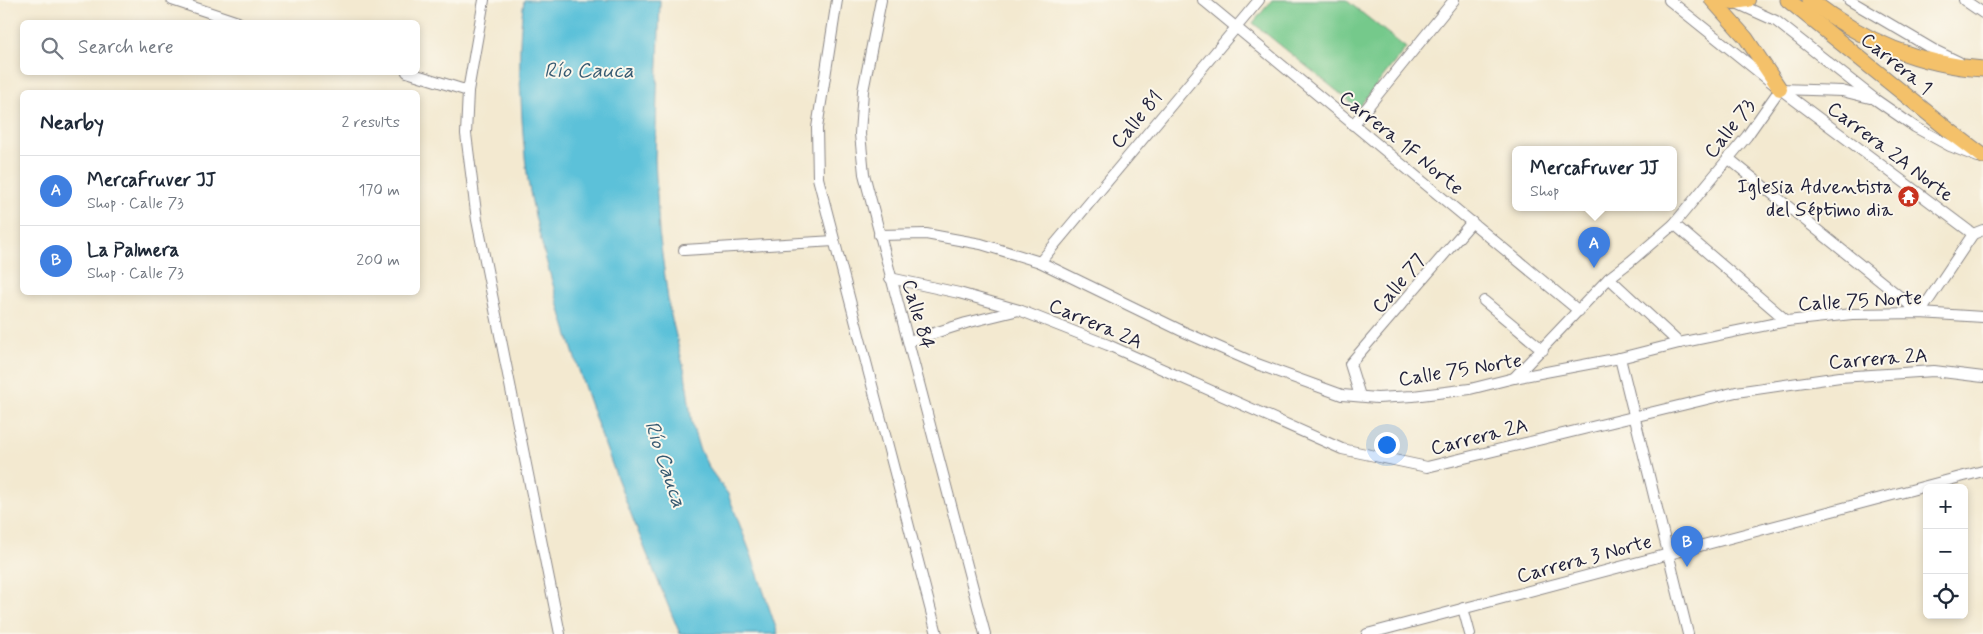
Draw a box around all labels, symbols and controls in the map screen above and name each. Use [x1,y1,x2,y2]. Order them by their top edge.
search box [20,20,420,75]
street label: Carrera 1 [1854,27,1938,102]
icon: search [38,34,66,62]
text: Search here [78,35,174,60]
water label: Río Cauca [544,57,634,85]
street label: Carrera 1F Norte [1333,84,1469,202]
street label: Calle 81 [1105,85,1169,155]
street label: Calle 73 [1698,93,1762,164]
street label: Carrera 2A Norte [1821,96,1959,209]
text: Nearby [40,109,104,137]
text: 2 results [342,112,400,133]
popup [1512,146,1677,211]
text: MercaFruver JJ [1530,156,1659,181]
text: MercaFruver JJ [87,168,216,193]
place label: Iglesia Adventista del Séptimo dia [1737,174,1894,224]
text: A [51,180,61,201]
text: 170 m [358,180,400,201]
text: Shop [1530,181,1559,202]
temple icon: Iglesia Adventista del Séptimo dia [1897,185,1921,209]
text: Shop · Calle 73 [87,193,184,214]
pin: A [1578,227,1610,268]
text: La Palmera [87,238,179,263]
street label: Calle 77 [1366,248,1432,320]
text: B [51,250,61,271]
text: 200 m [356,250,400,271]
text: Shop · Calle 73 [87,263,184,284]
street label: Calle 84 [895,276,940,353]
street label: Calle 75 Norte [1797,285,1923,318]
street label: Carrera 2A [1044,293,1146,356]
street label: Carrera 2A [1828,343,1929,376]
street label: Calle 75 Norte [1397,347,1524,394]
street label: Carrera 2A [1428,412,1531,463]
water label: Río Cauca [637,417,693,512]
your location [1374,432,1400,458]
map controls [1923,484,1968,619]
button: + [1923,484,1968,529]
pin: B [1671,526,1703,567]
street label: Carrera 3 Norte [1514,528,1655,590]
button: − [1923,529,1968,574]
button: locate [1923,574,1968,619]

